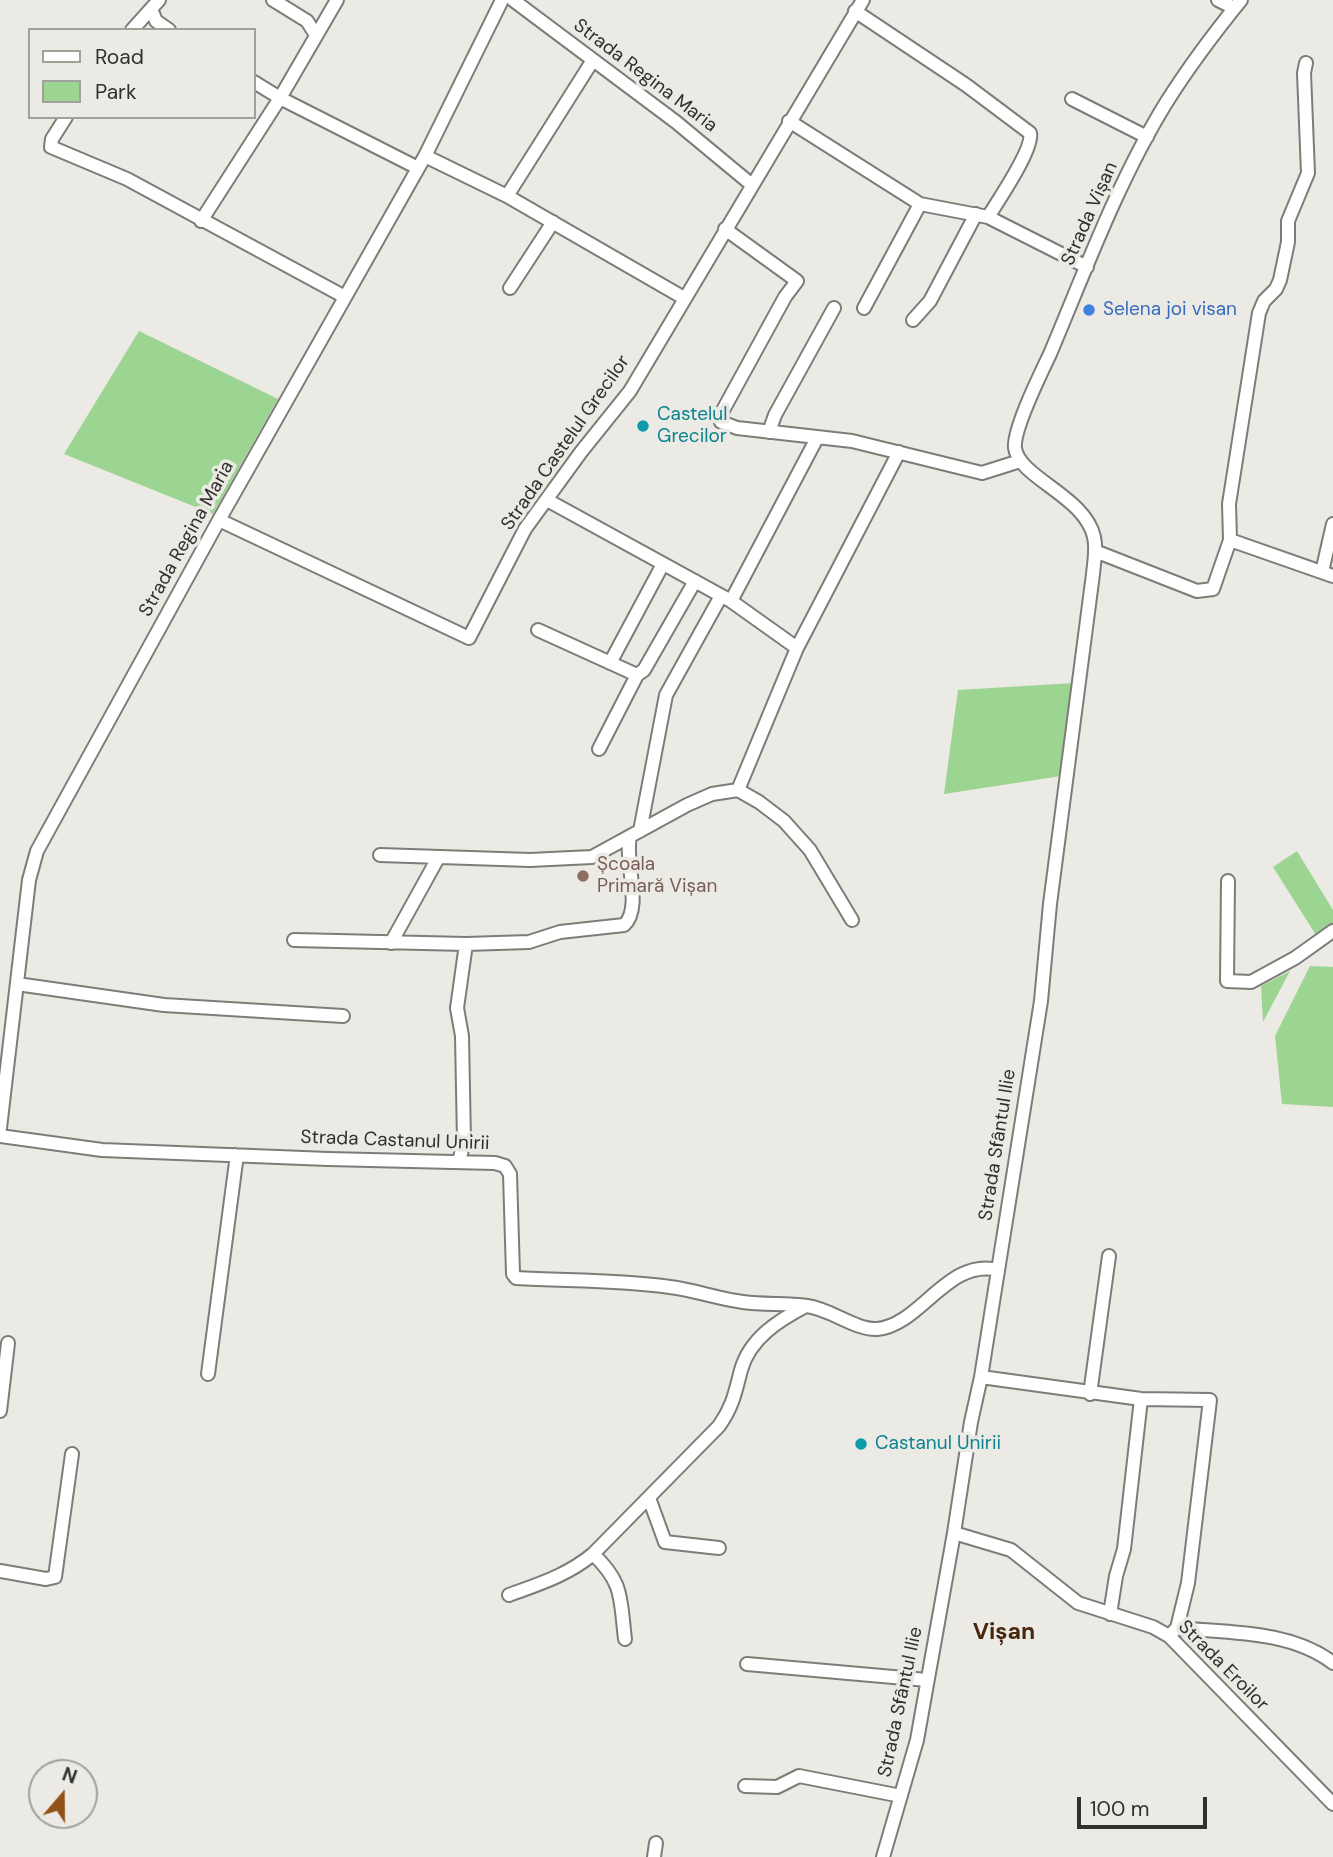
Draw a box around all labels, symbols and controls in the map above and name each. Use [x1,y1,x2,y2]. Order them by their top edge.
street label: Strada Regina Maria [569,14,721,138]
legend [28,28,256,119]
text: Road [95,43,144,71]
text: Park [95,78,136,106]
street label: Strada Vișan [1057,159,1123,269]
place label: Selena joi visan [1103,299,1237,321]
marker: Selena joi visan [1081,302,1097,318]
street label: Strada Castelul Grecilor [497,351,635,535]
place label: Castelul Grecilor [657,404,727,448]
marker: Castelul Grecilor [635,418,651,434]
street label: Strada Regina Maria [135,457,239,621]
place label: Școala Primară Vișan [597,854,717,898]
marker: Școala Primară Vișan [575,868,591,884]
street label: Strada Sfântul Ilie [975,1068,1021,1222]
street label: Strada Castanul Unirii [300,1126,490,1156]
place label: Castanul Unirii [875,1433,1001,1455]
marker: Castanul Unirii [853,1436,869,1452]
street label: Strada Eroilor [1173,1616,1273,1716]
district label: Vișan [973,1619,1035,1647]
street label: Strada Sfântul Ilie [874,1625,928,1779]
north arrow [28,1759,98,1829]
text: N [59,1762,80,1790]
scale bar [1081,1784,1210,1828]
text: 100 m [1090,1795,1150,1823]

